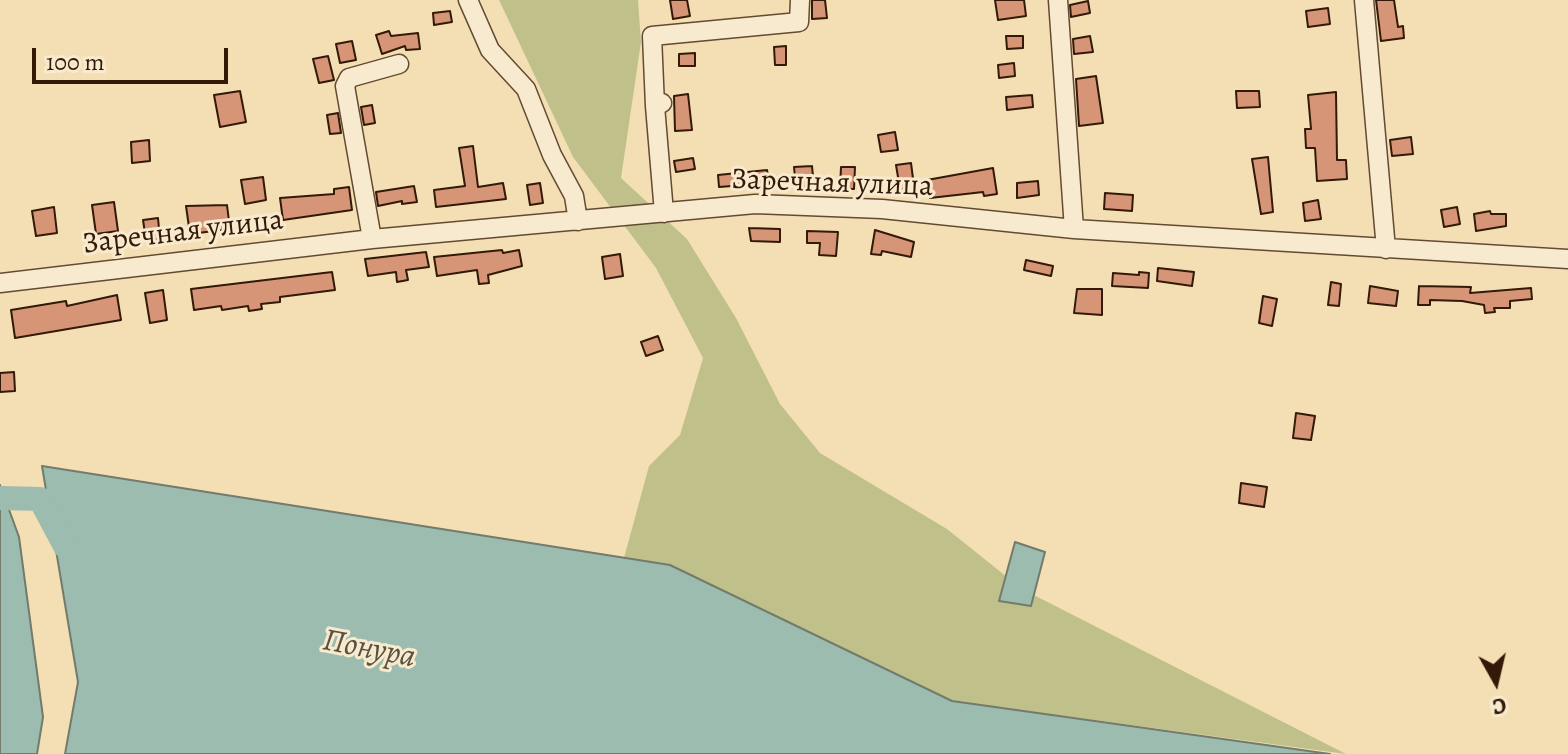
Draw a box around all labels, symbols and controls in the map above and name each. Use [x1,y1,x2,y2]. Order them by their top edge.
scale bar [36,32,232,82]
text: 100 m [46,46,105,78]
street label: Заречная улица [731,162,933,206]
street label: Заречная улица [81,203,285,263]
water label: Понура [319,622,419,678]
north arrow [1456,642,1536,722]
text: С [1491,690,1508,722]

